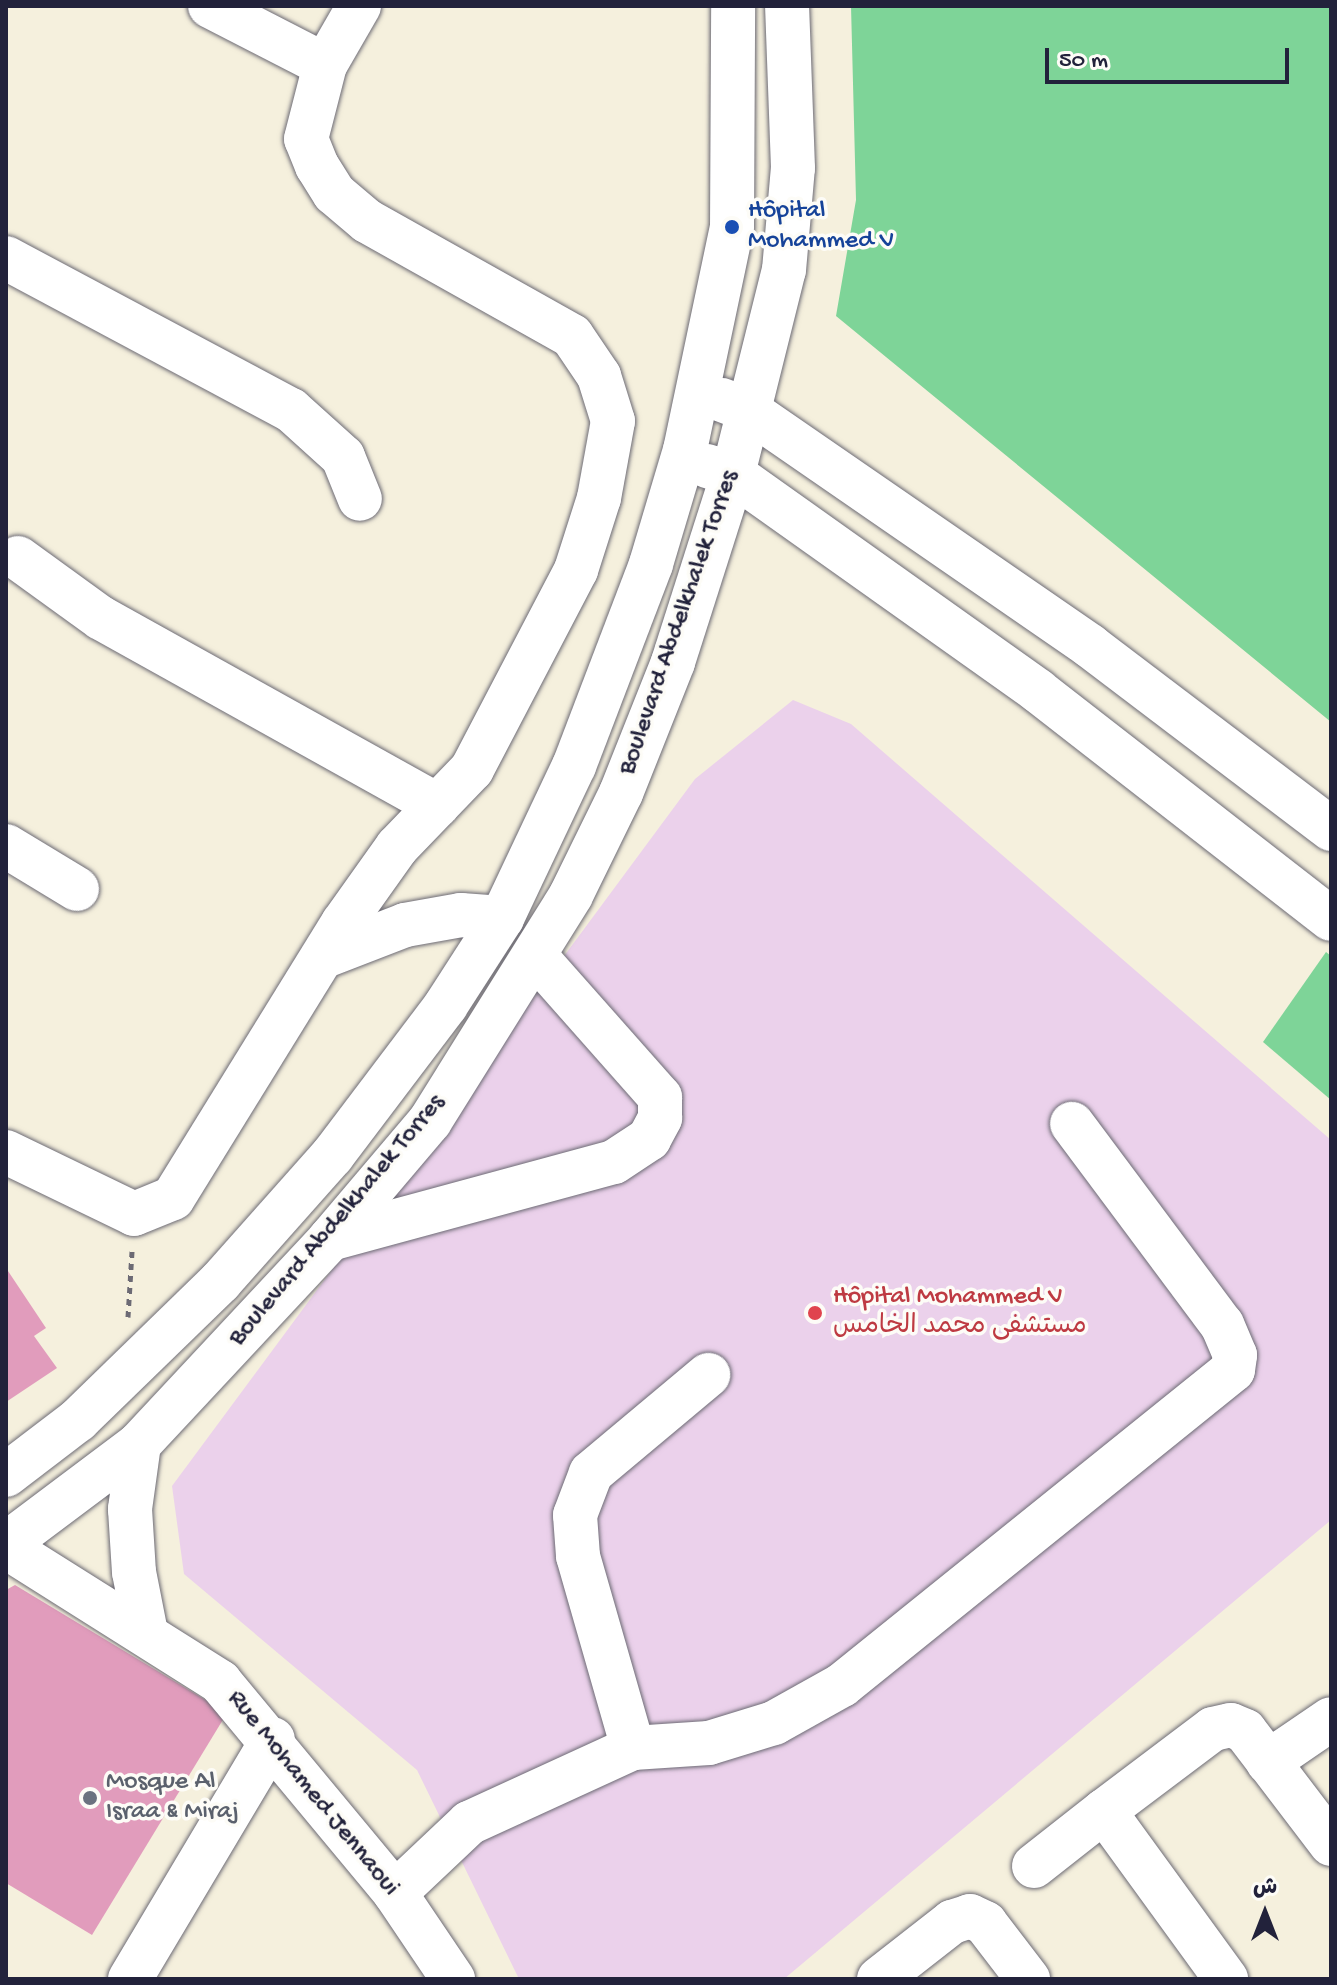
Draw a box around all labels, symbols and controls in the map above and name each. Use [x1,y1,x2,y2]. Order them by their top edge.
scale bar [1049,32,1293,82]
text: 50 m [1059,47,1108,76]
place label: Hôpital Mohammed V [748,196,894,258]
marker: Hôpital Mohammed V [723,218,741,236]
street label: Boulevard Abdelkhalek Torres [613,467,747,779]
street label: Boulevard Abdelkhalek Torres [223,1088,453,1354]
place label: Hôpital Mohammed V مستشفى محمد الخامس [833,1282,1087,1344]
marker: Hôpital Mohammed V مستشفى محمد الخامس [804,1302,826,1324]
street label: Rue Mohamed Jennaoui [219,1685,405,1903]
place label: Mosque Al Israa & Miraj [106,1767,239,1828]
marker: Mosque Al Israa & Miraj [81,1789,99,1807]
north arrow [1225,1873,1305,1953]
text: ش [1253,1876,1277,1902]

